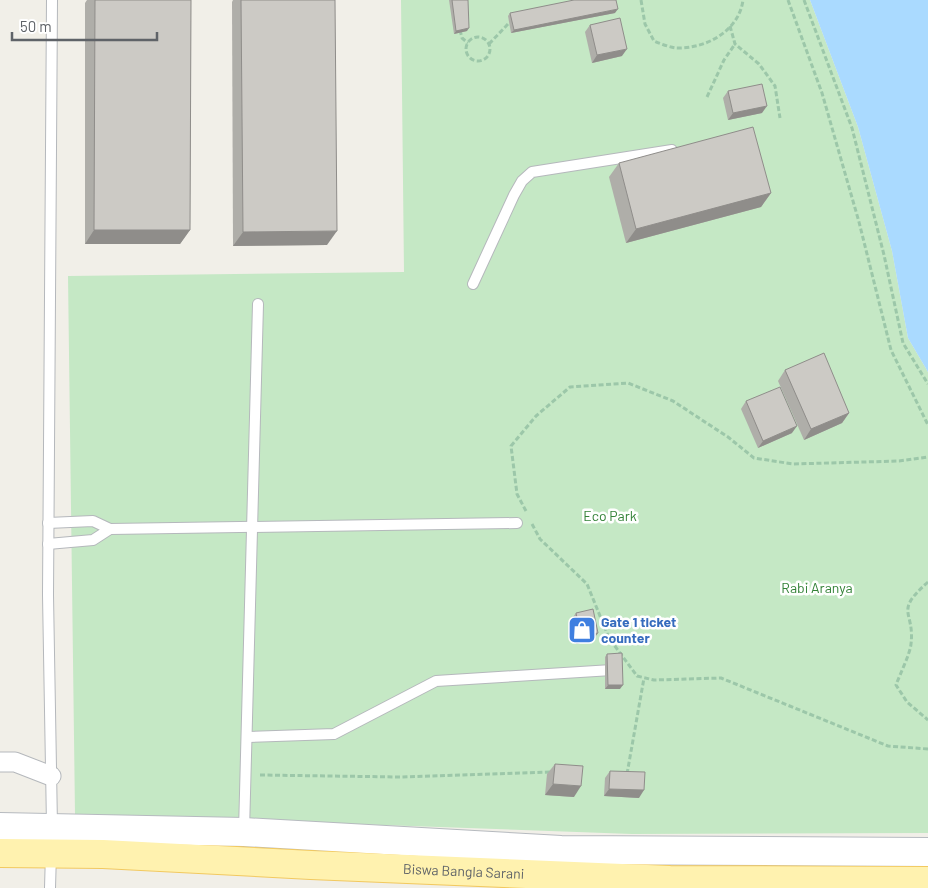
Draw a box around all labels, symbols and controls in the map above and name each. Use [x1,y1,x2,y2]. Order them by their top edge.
scale bar [12,10,158,42]
text: 50 m [20,17,52,35]
park label: Eco Park [583,507,637,524]
park label: Rabi Aranya [781,579,853,596]
place label: Gate 1 ticket counter [601,613,676,646]
shop icon: Gate 1 ticket counter [567,615,597,645]
street label: Biswa Bangla Sarani [403,860,525,882]

